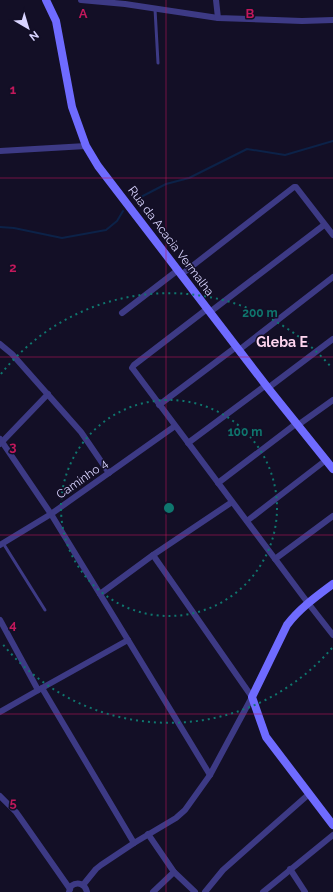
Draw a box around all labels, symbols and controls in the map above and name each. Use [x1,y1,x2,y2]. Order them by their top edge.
text: A [79,6,88,21]
text: B [246,6,255,21]
north arrow [8,8,48,48]
text: N [27,28,41,43]
text: 1 [10,82,17,97]
street label: Rua da Acacia Vermalha [125,183,217,299]
text: 2 [9,260,17,275]
text: 200 m [242,306,278,320]
district label: Gleba E [256,334,308,350]
text: 100 m [228,425,262,439]
text: 3 [9,439,17,454]
street label: Caminho 4 [54,456,111,502]
centre of rings [162,501,176,515]
text: 4 [9,617,17,632]
text: 5 [9,795,17,810]

